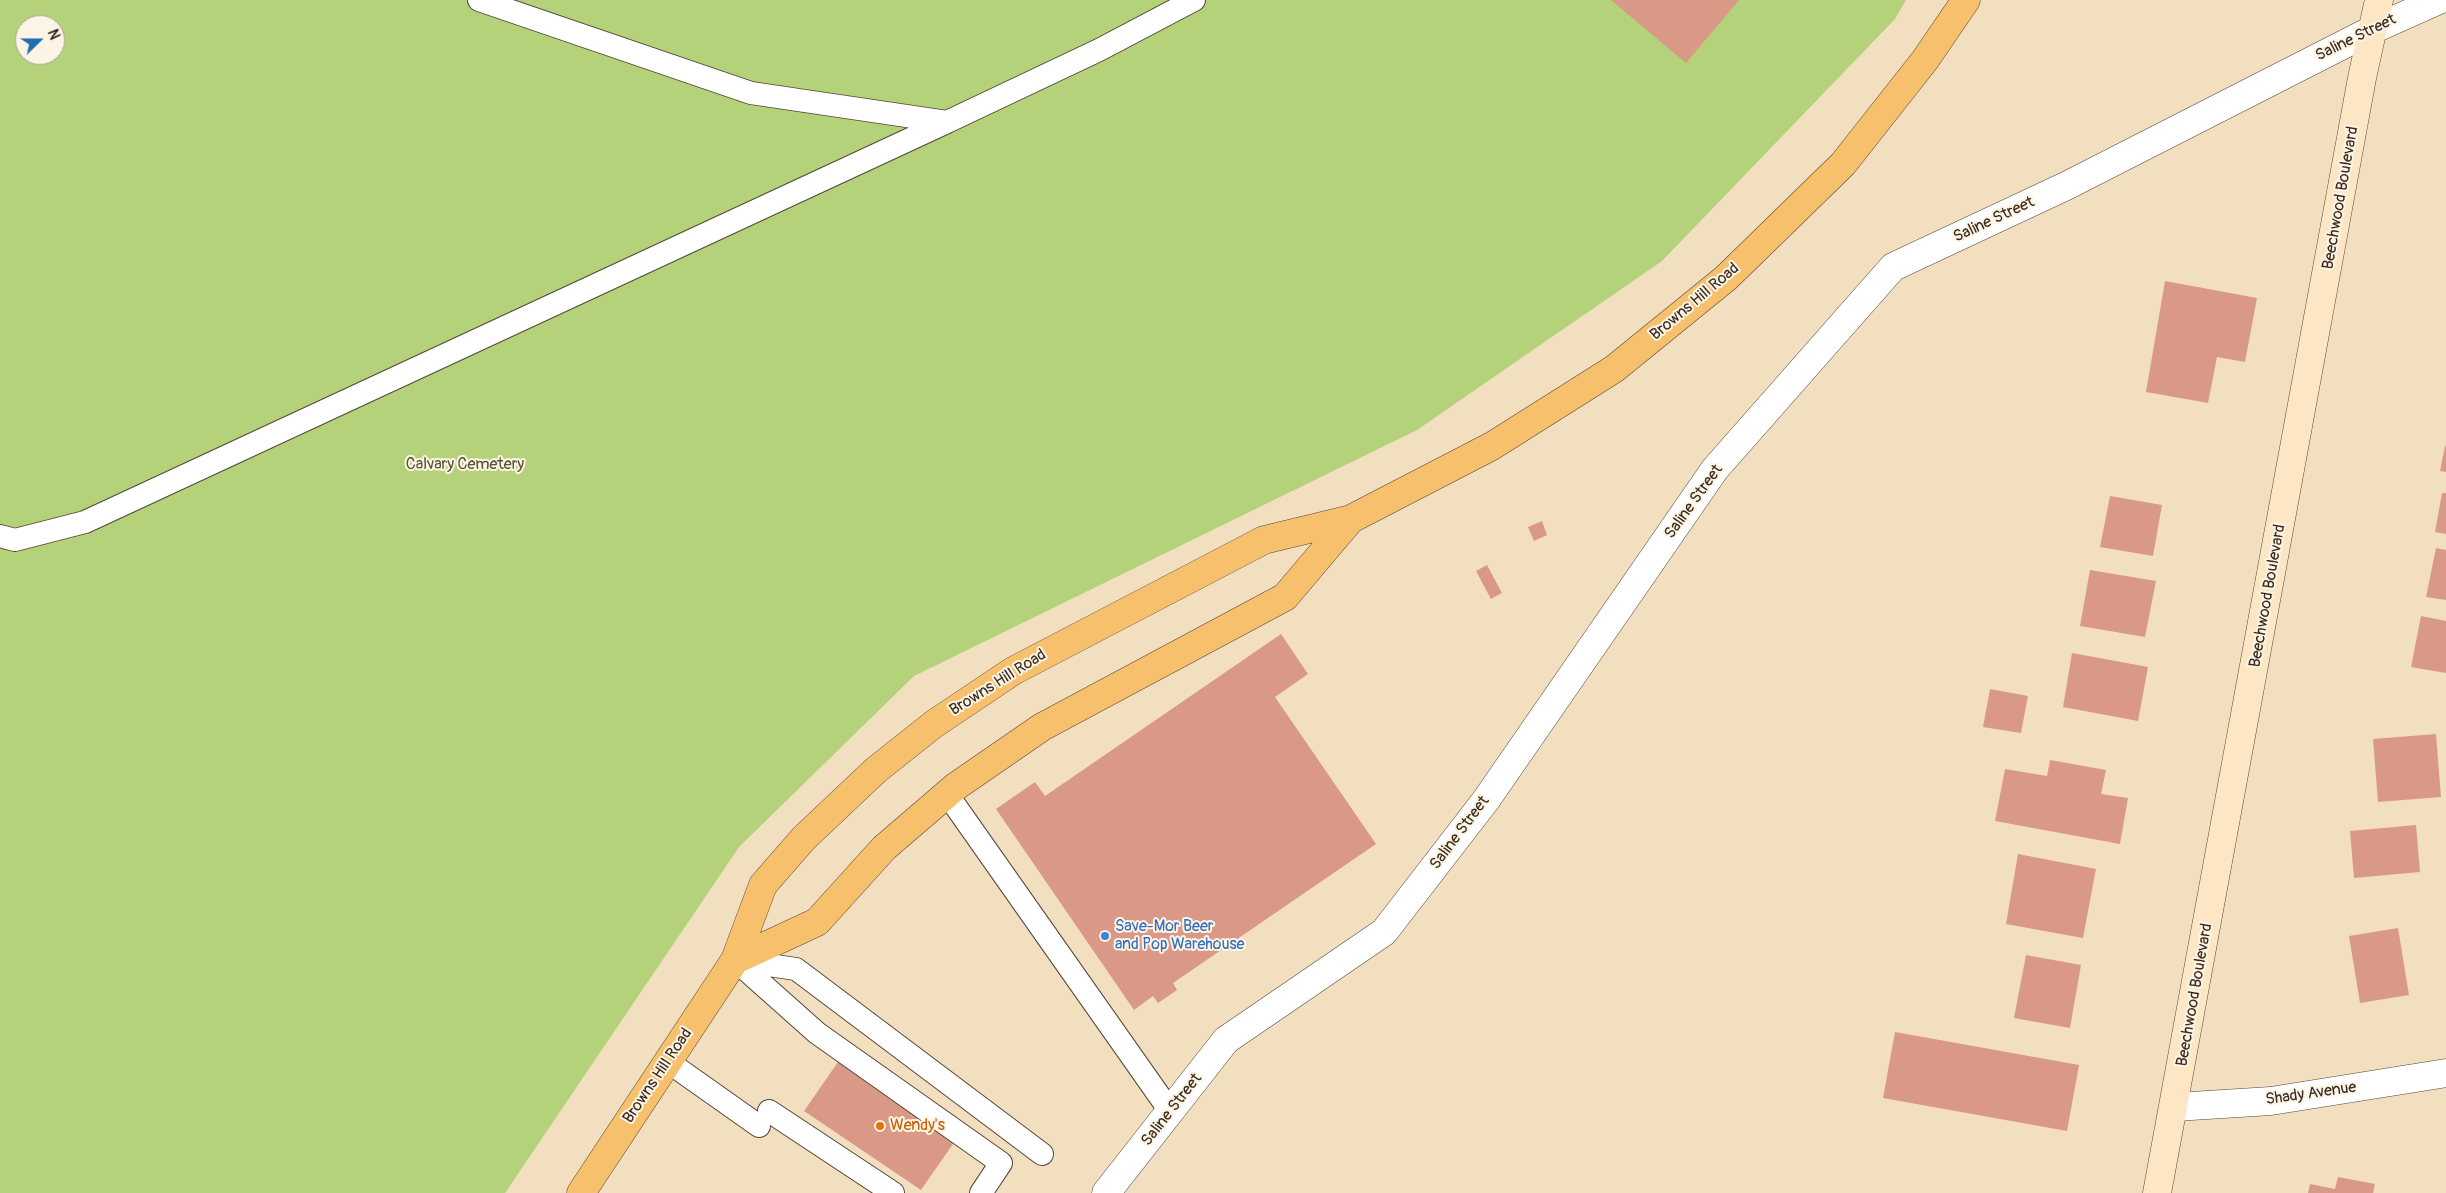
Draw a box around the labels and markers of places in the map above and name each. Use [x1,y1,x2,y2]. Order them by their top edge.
place label: Save-Mor Beer and Pop Warehouse [1115,917,1245,955]
marker: Save-Mor Beer and Pop Warehouse [1099,930,1111,942]
place label: Wendy's [890,1116,945,1136]
marker: Wendy's [874,1120,886,1132]

